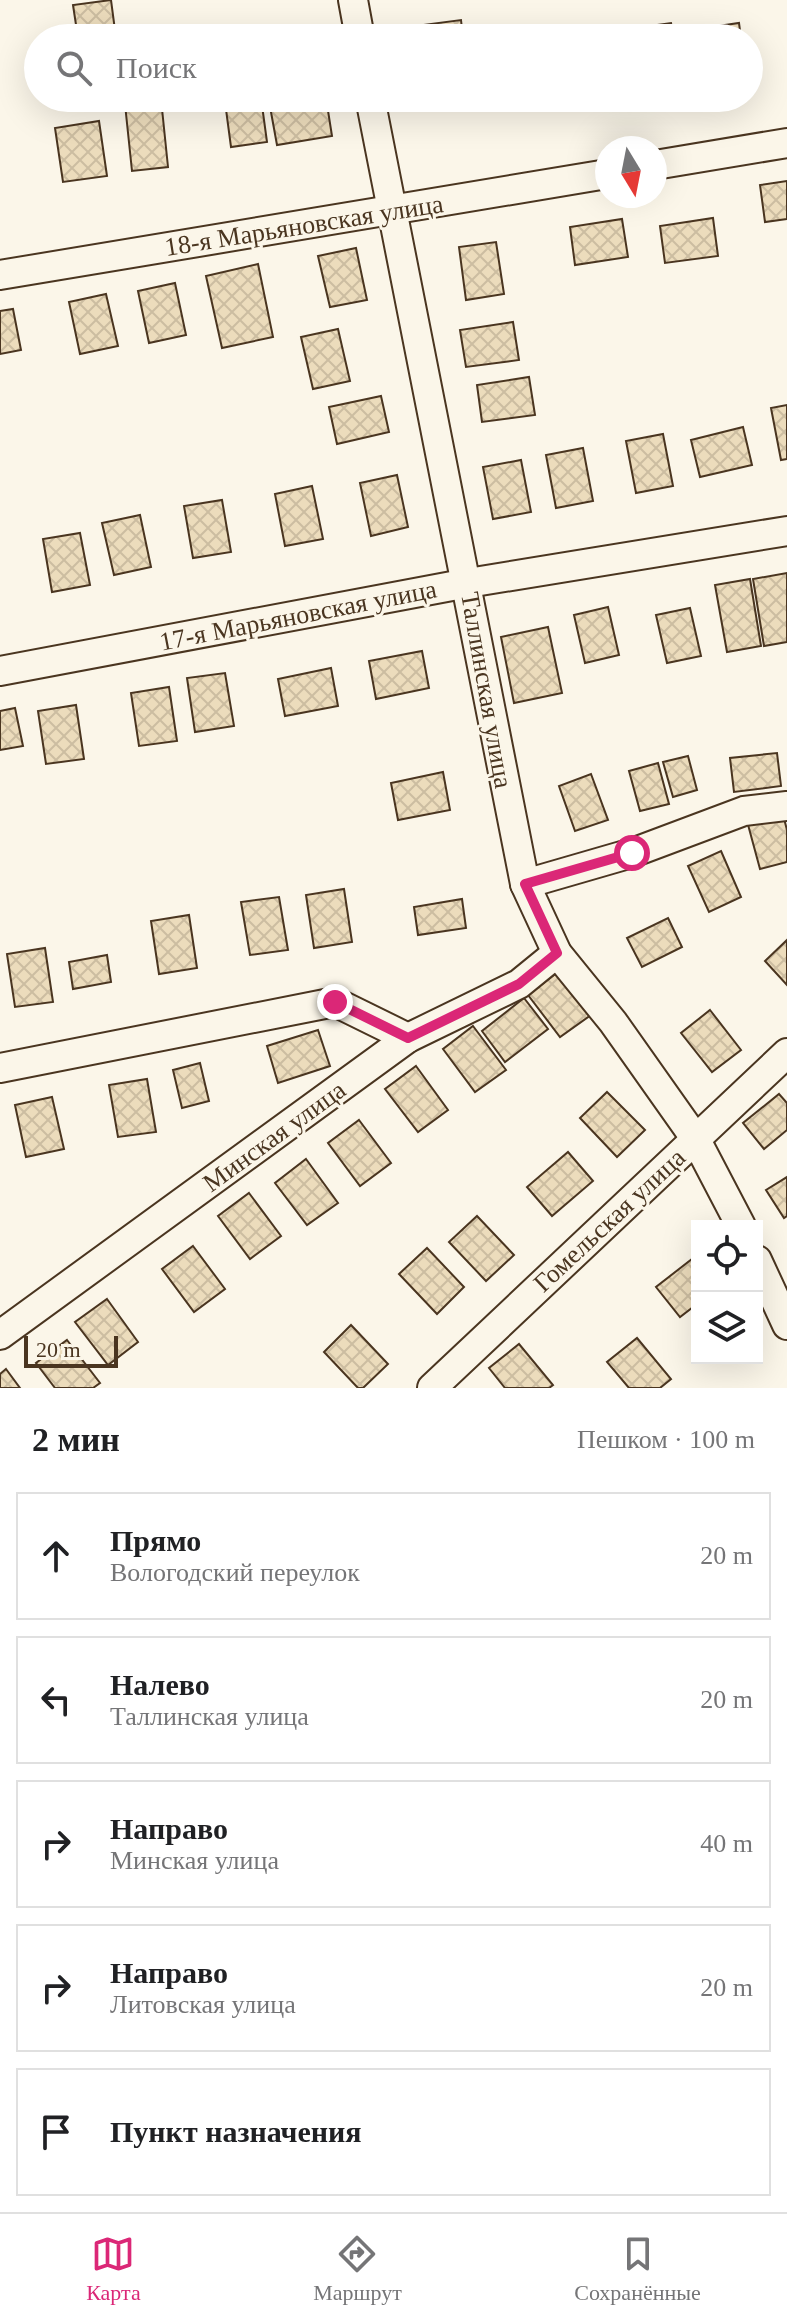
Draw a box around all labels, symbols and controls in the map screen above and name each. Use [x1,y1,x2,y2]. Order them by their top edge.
search box [24,24,763,112]
icon: search [52,46,96,90]
text: Поиск [116,51,197,84]
north arrow [595,136,667,208]
street label: 18-я Марьяновская улица [163,189,446,262]
street label: 17-я Марьяновская улица [157,574,440,657]
street label: Таллинская улица [455,590,518,791]
route start [614,835,650,871]
route end [317,984,353,1020]
street label: Минская улица [197,1075,352,1198]
street label: Гомельская улица [528,1143,691,1298]
map controls [691,1220,763,1364]
button: locate [691,1220,763,1292]
button: layers [691,1292,763,1364]
scale bar [24,1332,118,1368]
text: 20 m [36,1337,81,1362]
text: 2 мин [32,1421,120,1458]
text: Пешком · 100 m [577,1425,755,1454]
text: Прямо [110,1524,201,1557]
icon: ahead [34,1534,78,1578]
text: 20 m [700,1541,753,1570]
text: Вологодский переулок [110,1558,360,1587]
text: Налево [110,1668,210,1701]
icon: left [34,1678,78,1722]
text: 20 m [700,1685,753,1714]
text: Таллинская улица [110,1702,309,1731]
text: Направо [110,1812,228,1845]
icon: right [34,1822,78,1866]
text: 40 m [700,1829,753,1858]
text: Минская улица [110,1846,279,1875]
text: Направо [110,1956,228,1989]
icon: right [34,1966,78,2010]
text: 20 m [700,1973,753,2002]
text: Литовская улица [110,1990,296,2019]
icon: arrive [34,2110,78,2154]
text: Пункт назначения [110,2115,362,2148]
tab: Карта [86,2232,141,2306]
tab: Маршрут [313,2232,402,2306]
tab: Сохранённые [574,2232,701,2306]

